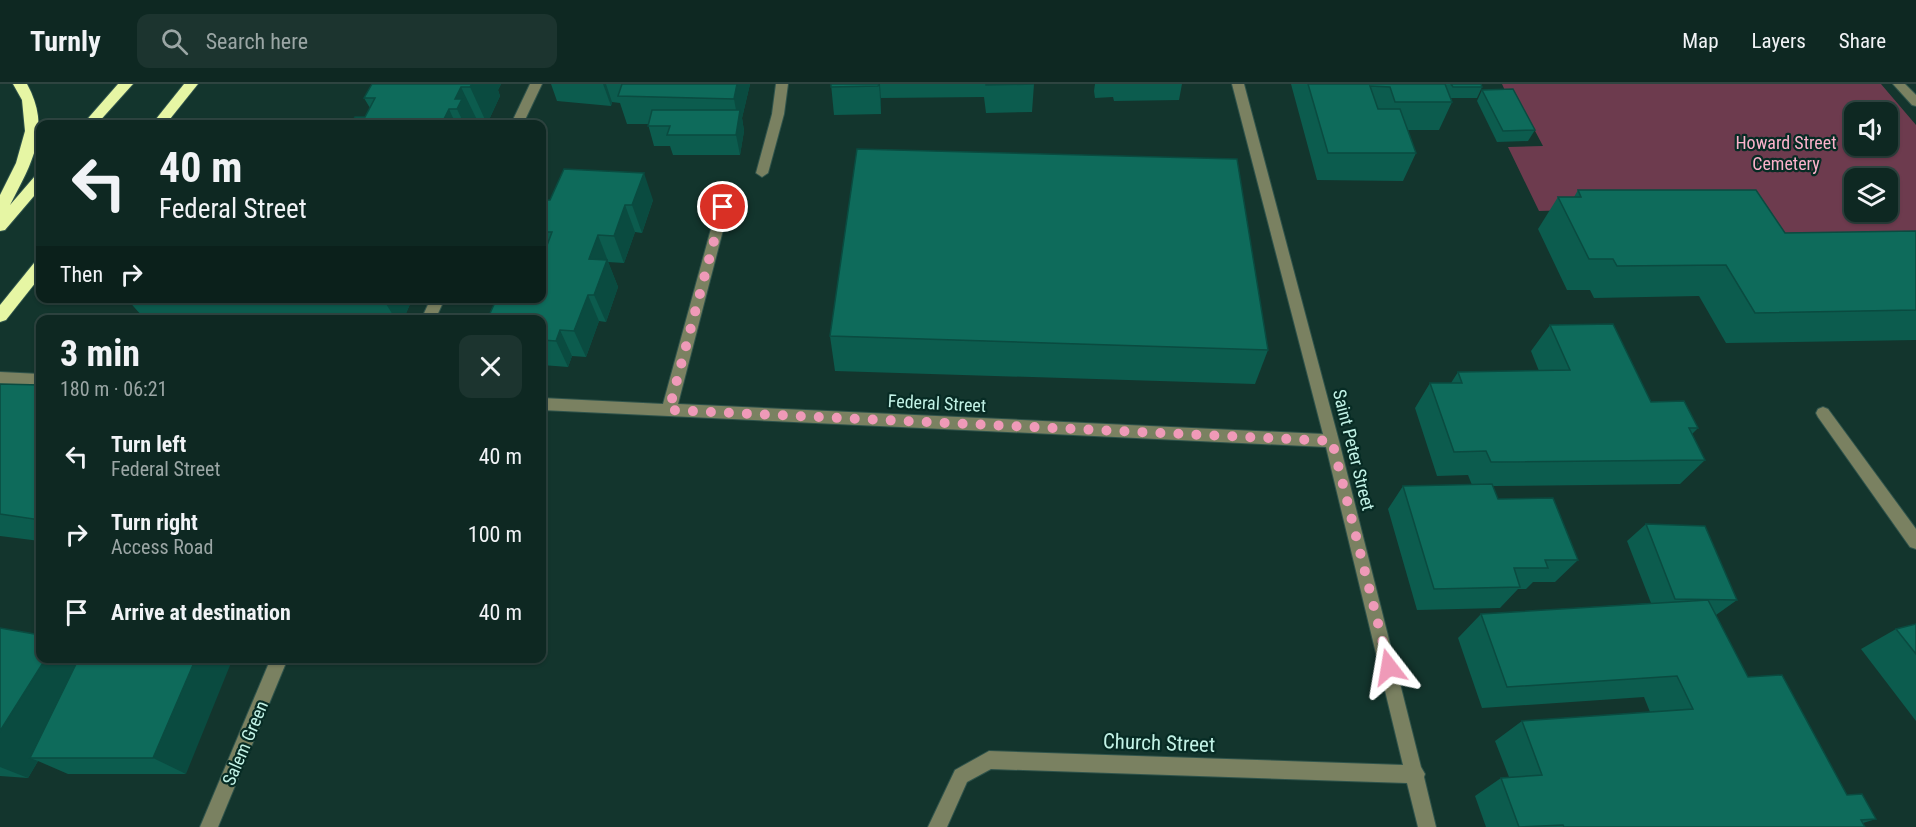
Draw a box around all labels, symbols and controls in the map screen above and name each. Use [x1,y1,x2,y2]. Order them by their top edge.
search box [137,14,557,68]
text: Turnly [30,25,101,58]
icon: search [158,25,191,58]
text: Search here [206,29,308,54]
text: Map [1682,29,1719,53]
text: Layers [1752,29,1806,53]
text: Share [1839,29,1886,53]
map controls [1844,102,1898,222]
button: sound [1844,102,1898,156]
park label: Howard Street Cemetery [1735,132,1837,174]
text: 40 m [159,143,242,192]
icon: left [60,144,138,222]
button: layers [1844,168,1898,222]
pin [697,181,748,232]
icon: arrive [706,190,739,223]
text: Federal Street [159,193,307,225]
icon: right [115,258,148,291]
text: Then [60,262,103,287]
text: 3 min [60,333,140,375]
button: close [459,335,522,398]
text: 180 m · 06:21 [60,377,167,401]
street label: Saint Peter Street [1329,387,1379,513]
street label: Federal Street [887,390,987,416]
text: Turn left [111,432,186,457]
icon: left [60,440,93,473]
text: 40 m [479,444,522,469]
text: Federal Street [111,457,220,481]
text: Turn right [111,510,198,535]
icon: right [60,518,93,551]
text: 100 m [468,522,522,547]
text: Access Road [111,535,213,559]
icon: arrive [60,596,93,629]
text: Arrive at destination [111,600,291,625]
text: 40 m [479,600,522,625]
position arrow [1357,635,1421,699]
street label: Salem Green [218,698,272,788]
street label: Church Street [1102,729,1216,757]

